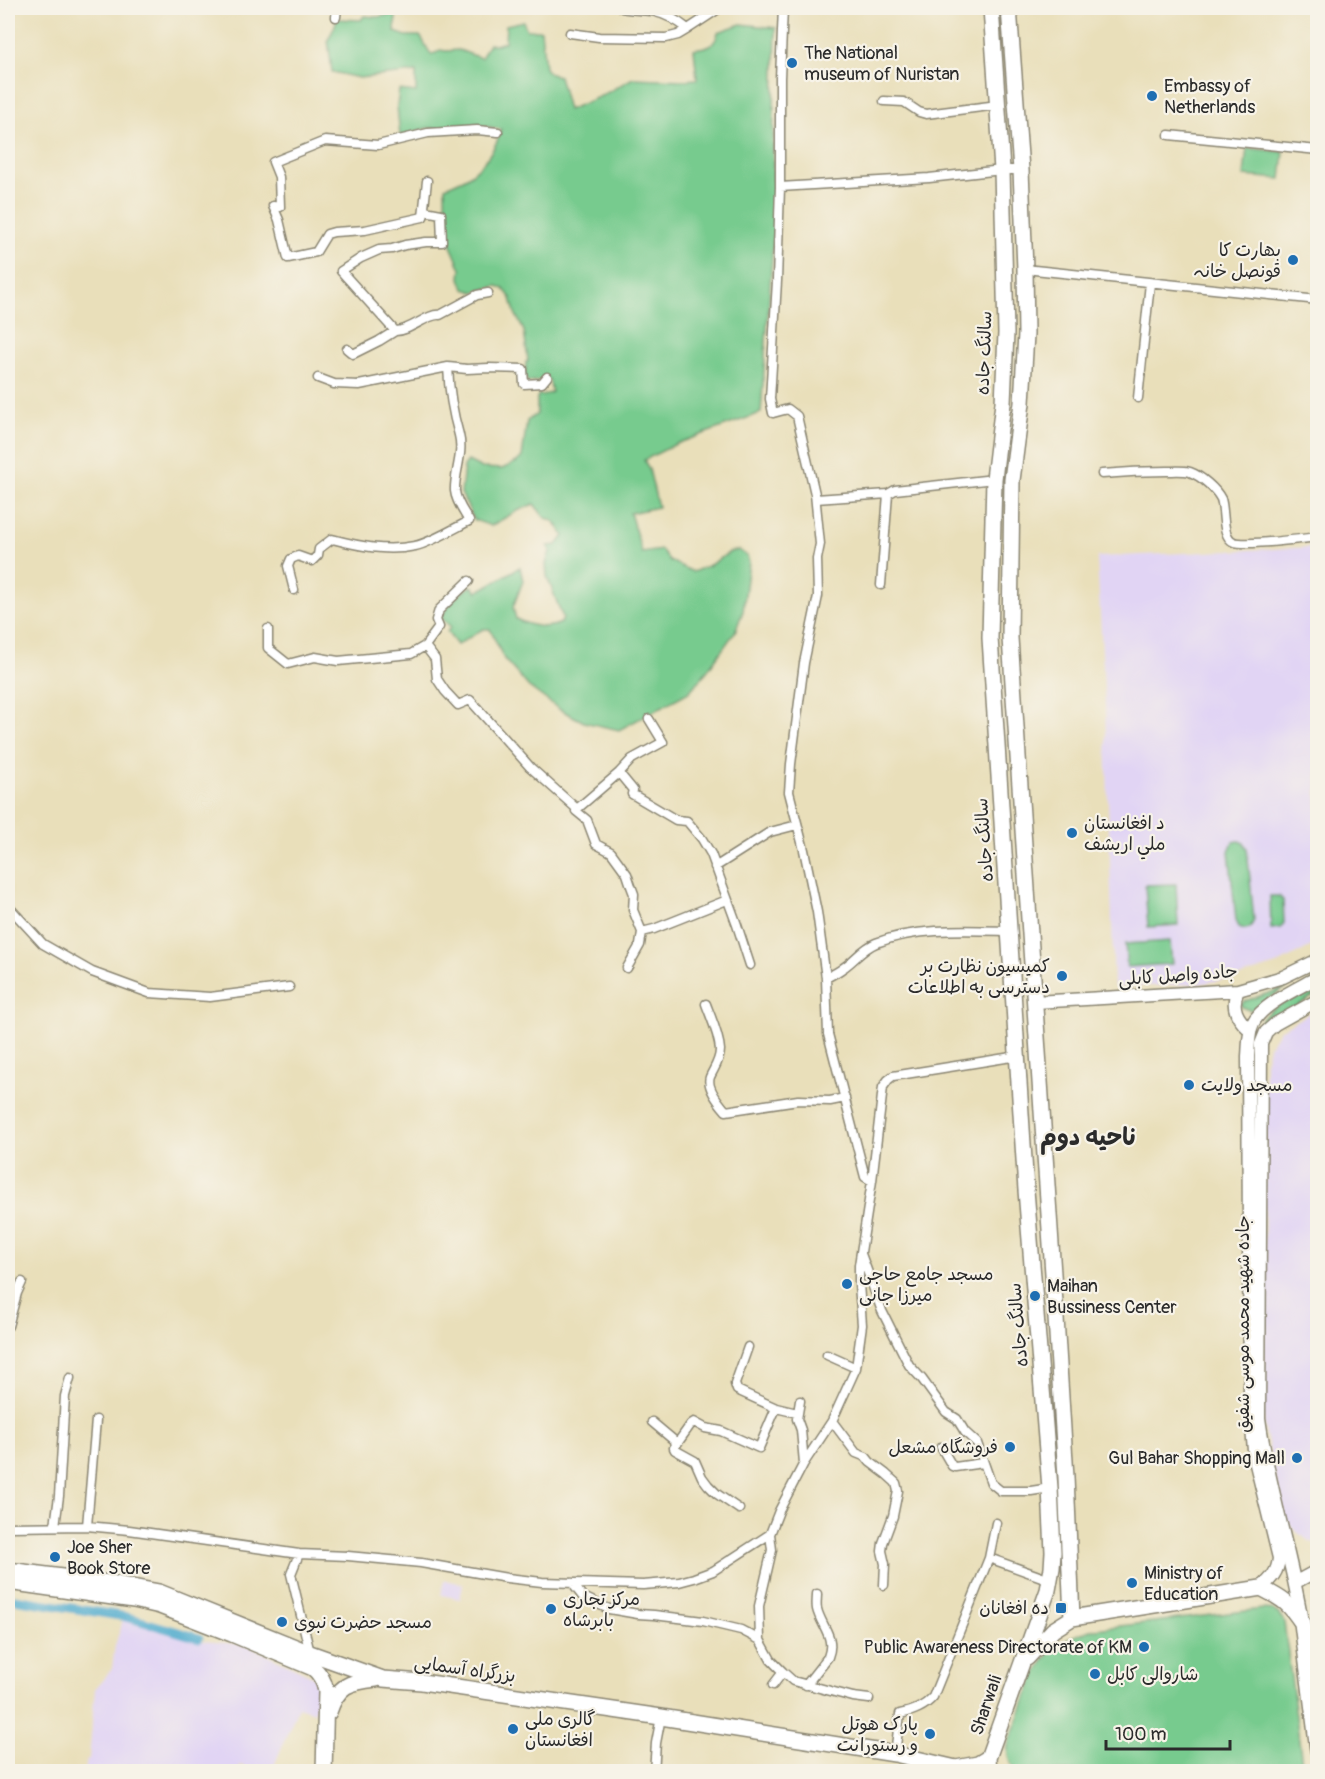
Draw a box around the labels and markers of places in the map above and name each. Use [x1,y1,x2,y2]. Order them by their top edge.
place label: The National museum of Nuristan [804,42,959,86]
marker: The National museum of Nuristan [785,56,799,70]
place label: Embassy of Netherlands [1164,75,1255,119]
marker: Embassy of Netherlands [1145,89,1159,103]
place label: بھارت کا قونصل خانہ [1194,239,1281,283]
marker: بھارت کا قونصل خانہ [1286,253,1300,267]
place label: د افغانستان ملي اریشف [1084,812,1166,860]
marker: د افغانستان ملي اریشف [1065,826,1079,840]
place label: کمیسیون نظارت بر دسترسی به اطلاعات [908,955,1050,999]
marker: کمیسیون نظارت بر دسترسی به اطلاعات [1055,969,1069,983]
place label: مسجد ولایت [1201,1074,1293,1097]
marker: مسجد ولایت [1182,1078,1196,1092]
place label: مسجد جامع حاجی میرزا جانی [859,1263,993,1307]
place label: Maihan Bussiness Center [1047,1275,1177,1319]
marker: مسجد جامع حاجی میرزا جانی [840,1277,854,1291]
marker: Maihan Bussiness Center [1028,1289,1042,1303]
place label: فروشگاه مشعل [889,1436,998,1459]
marker: فروشگاه مشعل [1003,1440,1017,1454]
place label: Gul Bahar Shopping Mall [1108,1447,1285,1470]
marker: Gul Bahar Shopping Mall [1290,1451,1304,1465]
place label: Joe Sher Book Store [67,1536,150,1580]
marker: Joe Sher Book Store [48,1550,62,1564]
place label: Ministry of Education [1144,1562,1224,1606]
marker: Ministry of Education [1125,1576,1139,1590]
place label: مرکز تجاری بابرشاه [563,1588,640,1632]
place label: ده افغانان [979,1597,1049,1620]
marker: ده افغانان [1054,1601,1068,1615]
marker: مرکز تجاری بابرشاه [544,1602,558,1616]
place label: مسجد حضرت نبوی [294,1611,432,1634]
marker: مسجد حضرت نبوی [275,1615,289,1629]
place label: Public Awareness Directorate of KM [864,1636,1132,1659]
marker: Public Awareness Directorate of KM [1137,1640,1151,1654]
place label: شاروالی کابل [1107,1663,1198,1686]
marker: شاروالی کابل [1088,1667,1102,1681]
place label: گالری ملی افغانستان [525,1708,596,1752]
place label: پارک هوتل و رستورانت [837,1713,918,1757]
marker: گالری ملی افغانستان [506,1722,520,1736]
marker: پارک هوتل و رستورانت [923,1727,937,1741]

